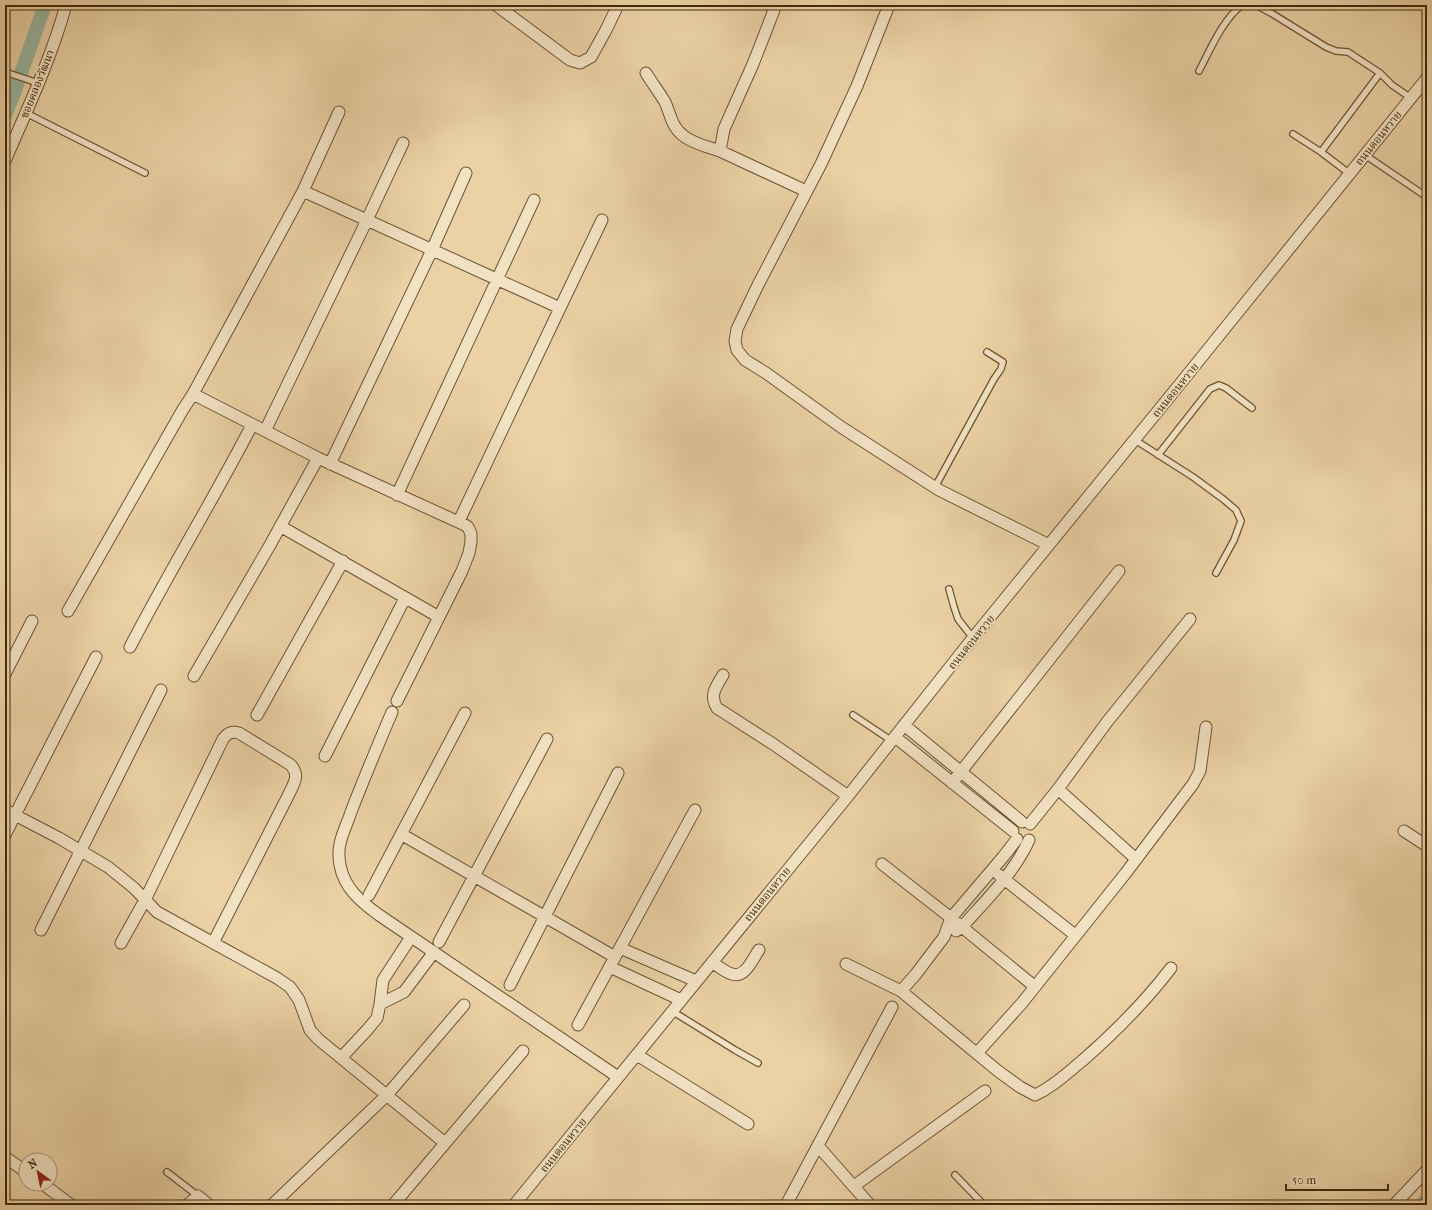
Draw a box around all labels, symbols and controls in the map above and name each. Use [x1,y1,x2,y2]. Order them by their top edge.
street label: ซอยคลองวัฒนา [18,48,57,121]
street label: ถนนดอนหวาย [1352,108,1404,168]
street label: ถนนดอนหวาย [1149,360,1201,420]
street label: ถนนดอนหวาย [945,612,997,672]
street label: ถนนดอนหวาย [741,864,793,924]
street label: ถนนดอนหวาย [537,1115,589,1175]
north arrow [18,1152,58,1192]
text: N [26,1156,40,1172]
scale bar [1286,1166,1388,1192]
text: 50 m [1292,1173,1316,1187]

